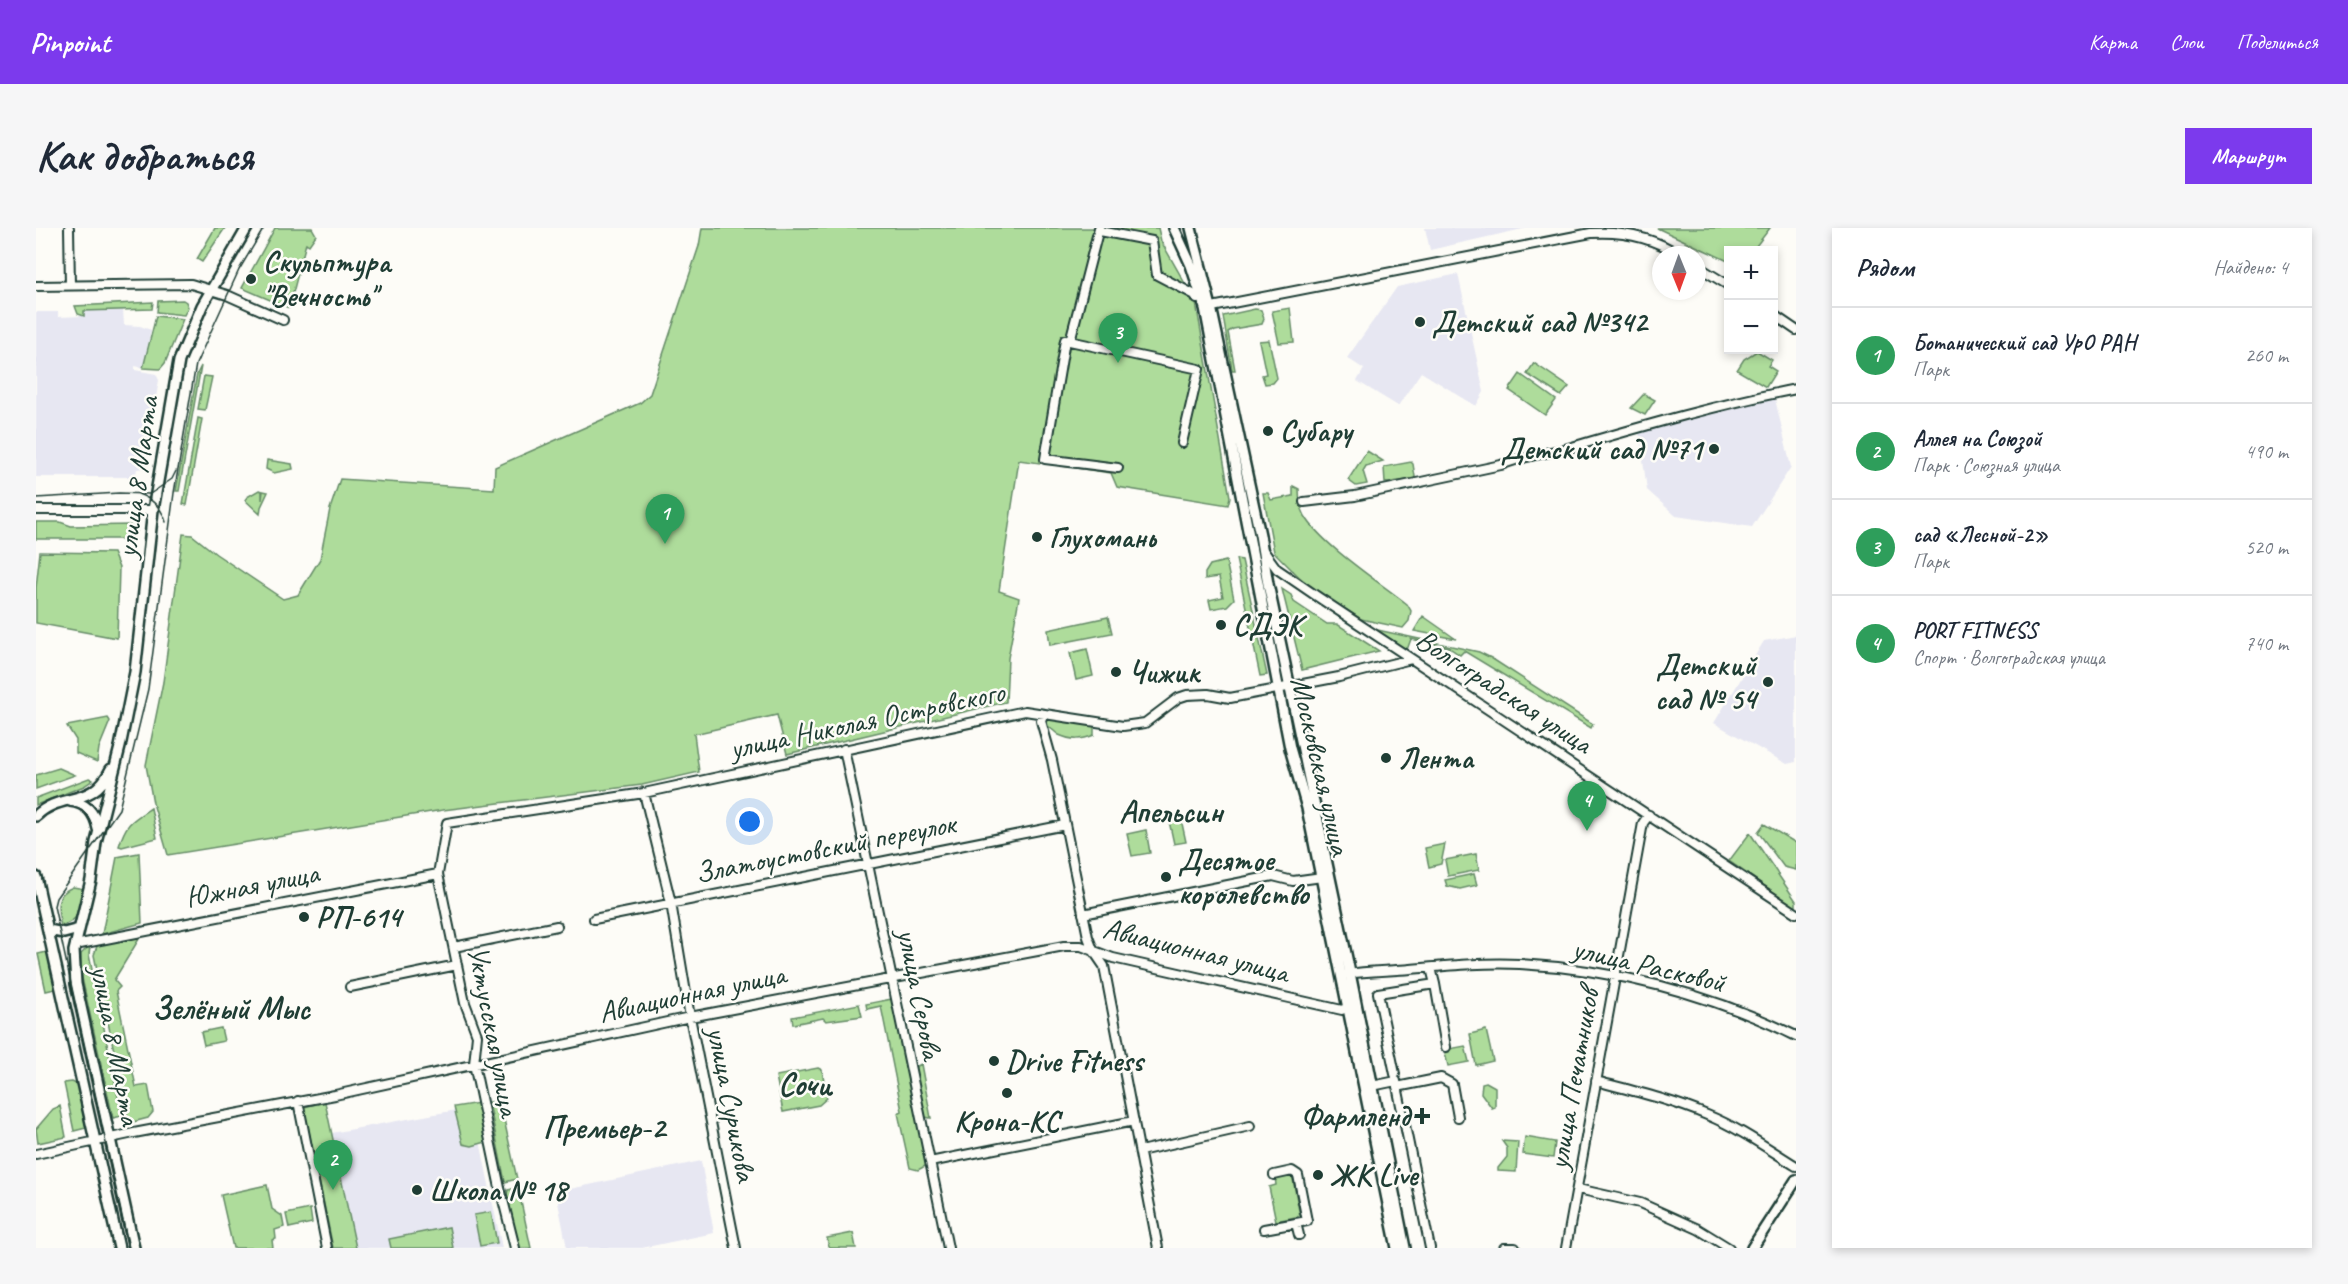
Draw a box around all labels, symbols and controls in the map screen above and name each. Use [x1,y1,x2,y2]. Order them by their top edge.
text: Pinpoint [30,25,110,60]
text: Карта [2089,29,2137,55]
text: Слои [2170,29,2204,55]
text: Поделиться [2237,29,2318,55]
button: Маршрут [2185,128,2312,184]
text: Как добраться [36,130,253,183]
place label: Скульптура "Вечность" [263,243,393,315]
north arrow [1652,246,1706,300]
map controls [1724,246,1778,354]
button: + [1724,246,1778,300]
text: Рядом [1856,251,1914,284]
text: Найдено: 4 [2213,255,2288,280]
marker: Скульптура "Вечность" [244,272,258,286]
button: − [1724,300,1778,354]
place label: Детский сад №342 [1432,303,1649,341]
pin: 3 [1098,314,1138,363]
marker: Детский сад №342 [1413,315,1427,329]
text: Ботанический сад УрО РАН [1913,329,2136,357]
text: 1 [1871,343,1880,368]
text: 260 m [2245,343,2288,368]
text: Парк [1913,357,1949,382]
street label: улица 8 Марта [107,392,167,562]
place label: Субару [1280,412,1355,450]
marker: Субару [1261,424,1275,438]
text: Аллея на Союзой [1913,425,2042,453]
place label: Детский сад №71 [1501,430,1705,468]
text: 2 [1871,439,1880,464]
text: 490 m [2245,439,2288,464]
marker: Детский сад №71 [1707,442,1721,456]
text: Парк · Союзная улица [1913,453,2060,478]
pin: 1 [646,494,684,544]
place label: Глухомань [1049,518,1157,556]
text: сад «Лесной-2» [1913,521,2048,549]
marker: Глухомань [1030,530,1044,544]
text: 3 [1871,535,1880,560]
text: 520 m [2245,535,2288,560]
text: Парк [1913,549,1949,574]
place label: СДЭК [1233,606,1308,644]
text: PORT FITNESS [1913,617,2037,645]
marker: СДЭК [1214,618,1228,632]
street label: Волгоградская улица [1409,620,1601,763]
text: 4 [1871,631,1880,656]
text: 740 m [2245,631,2288,656]
text: Спорт · Волгоградская улица [1913,645,2105,670]
place label: Детский сад № 54 [1655,646,1759,718]
place label: Чижик [1128,653,1201,691]
marker: Чижик [1109,665,1123,679]
street label: улица Николая Островского [724,672,1009,768]
street label: Московская улица [1282,673,1360,861]
marker: Детский сад № 54 [1761,675,1775,689]
place label: Лента [1398,739,1475,777]
marker: Лента [1379,751,1393,765]
pin: 4 [1568,782,1606,831]
district label: Апельсин [1119,791,1225,832]
street label: Златоустовский переулок [692,804,961,892]
your location [735,807,764,836]
place label: Десятое королевство [1178,841,1311,913]
street label: Южная улица [182,853,324,917]
marker: Десятое королевство [1159,870,1173,884]
place label: РП-614 [316,898,404,936]
street label: Авиационная улица [1099,909,1295,992]
marker: РП-614 [297,910,311,924]
street label: улица Серова [888,923,952,1065]
street label: улица Расковой [1567,929,1730,1001]
street label: Уктусская улица [459,942,530,1122]
street label: Авиационная улица [595,954,791,1031]
street label: улица 8 Марта [82,960,150,1130]
street label: улица Печатников [1538,979,1609,1174]
district label: Зелёный Мыс [152,988,312,1029]
street label: улица Сурикова [698,1021,766,1186]
place label: Drive Fitness [1006,1042,1146,1080]
marker: Drive Fitness [987,1054,1001,1068]
district label: Сочи [778,1064,833,1105]
marker: Крона-КС [1000,1086,1014,1100]
place label: Фармленд [1301,1097,1413,1135]
place label: Крона-КС [954,1102,1064,1140]
district label: Премьер-2 [543,1107,668,1148]
marker: Фармленд [1415,1109,1429,1123]
pin: 2 [314,1140,352,1190]
place label: ЖК Live [1330,1156,1420,1194]
marker: ЖК Live [1311,1168,1325,1182]
place label: Школа № 18 [429,1171,570,1209]
marker: Школа № 18 [410,1183,424,1197]

